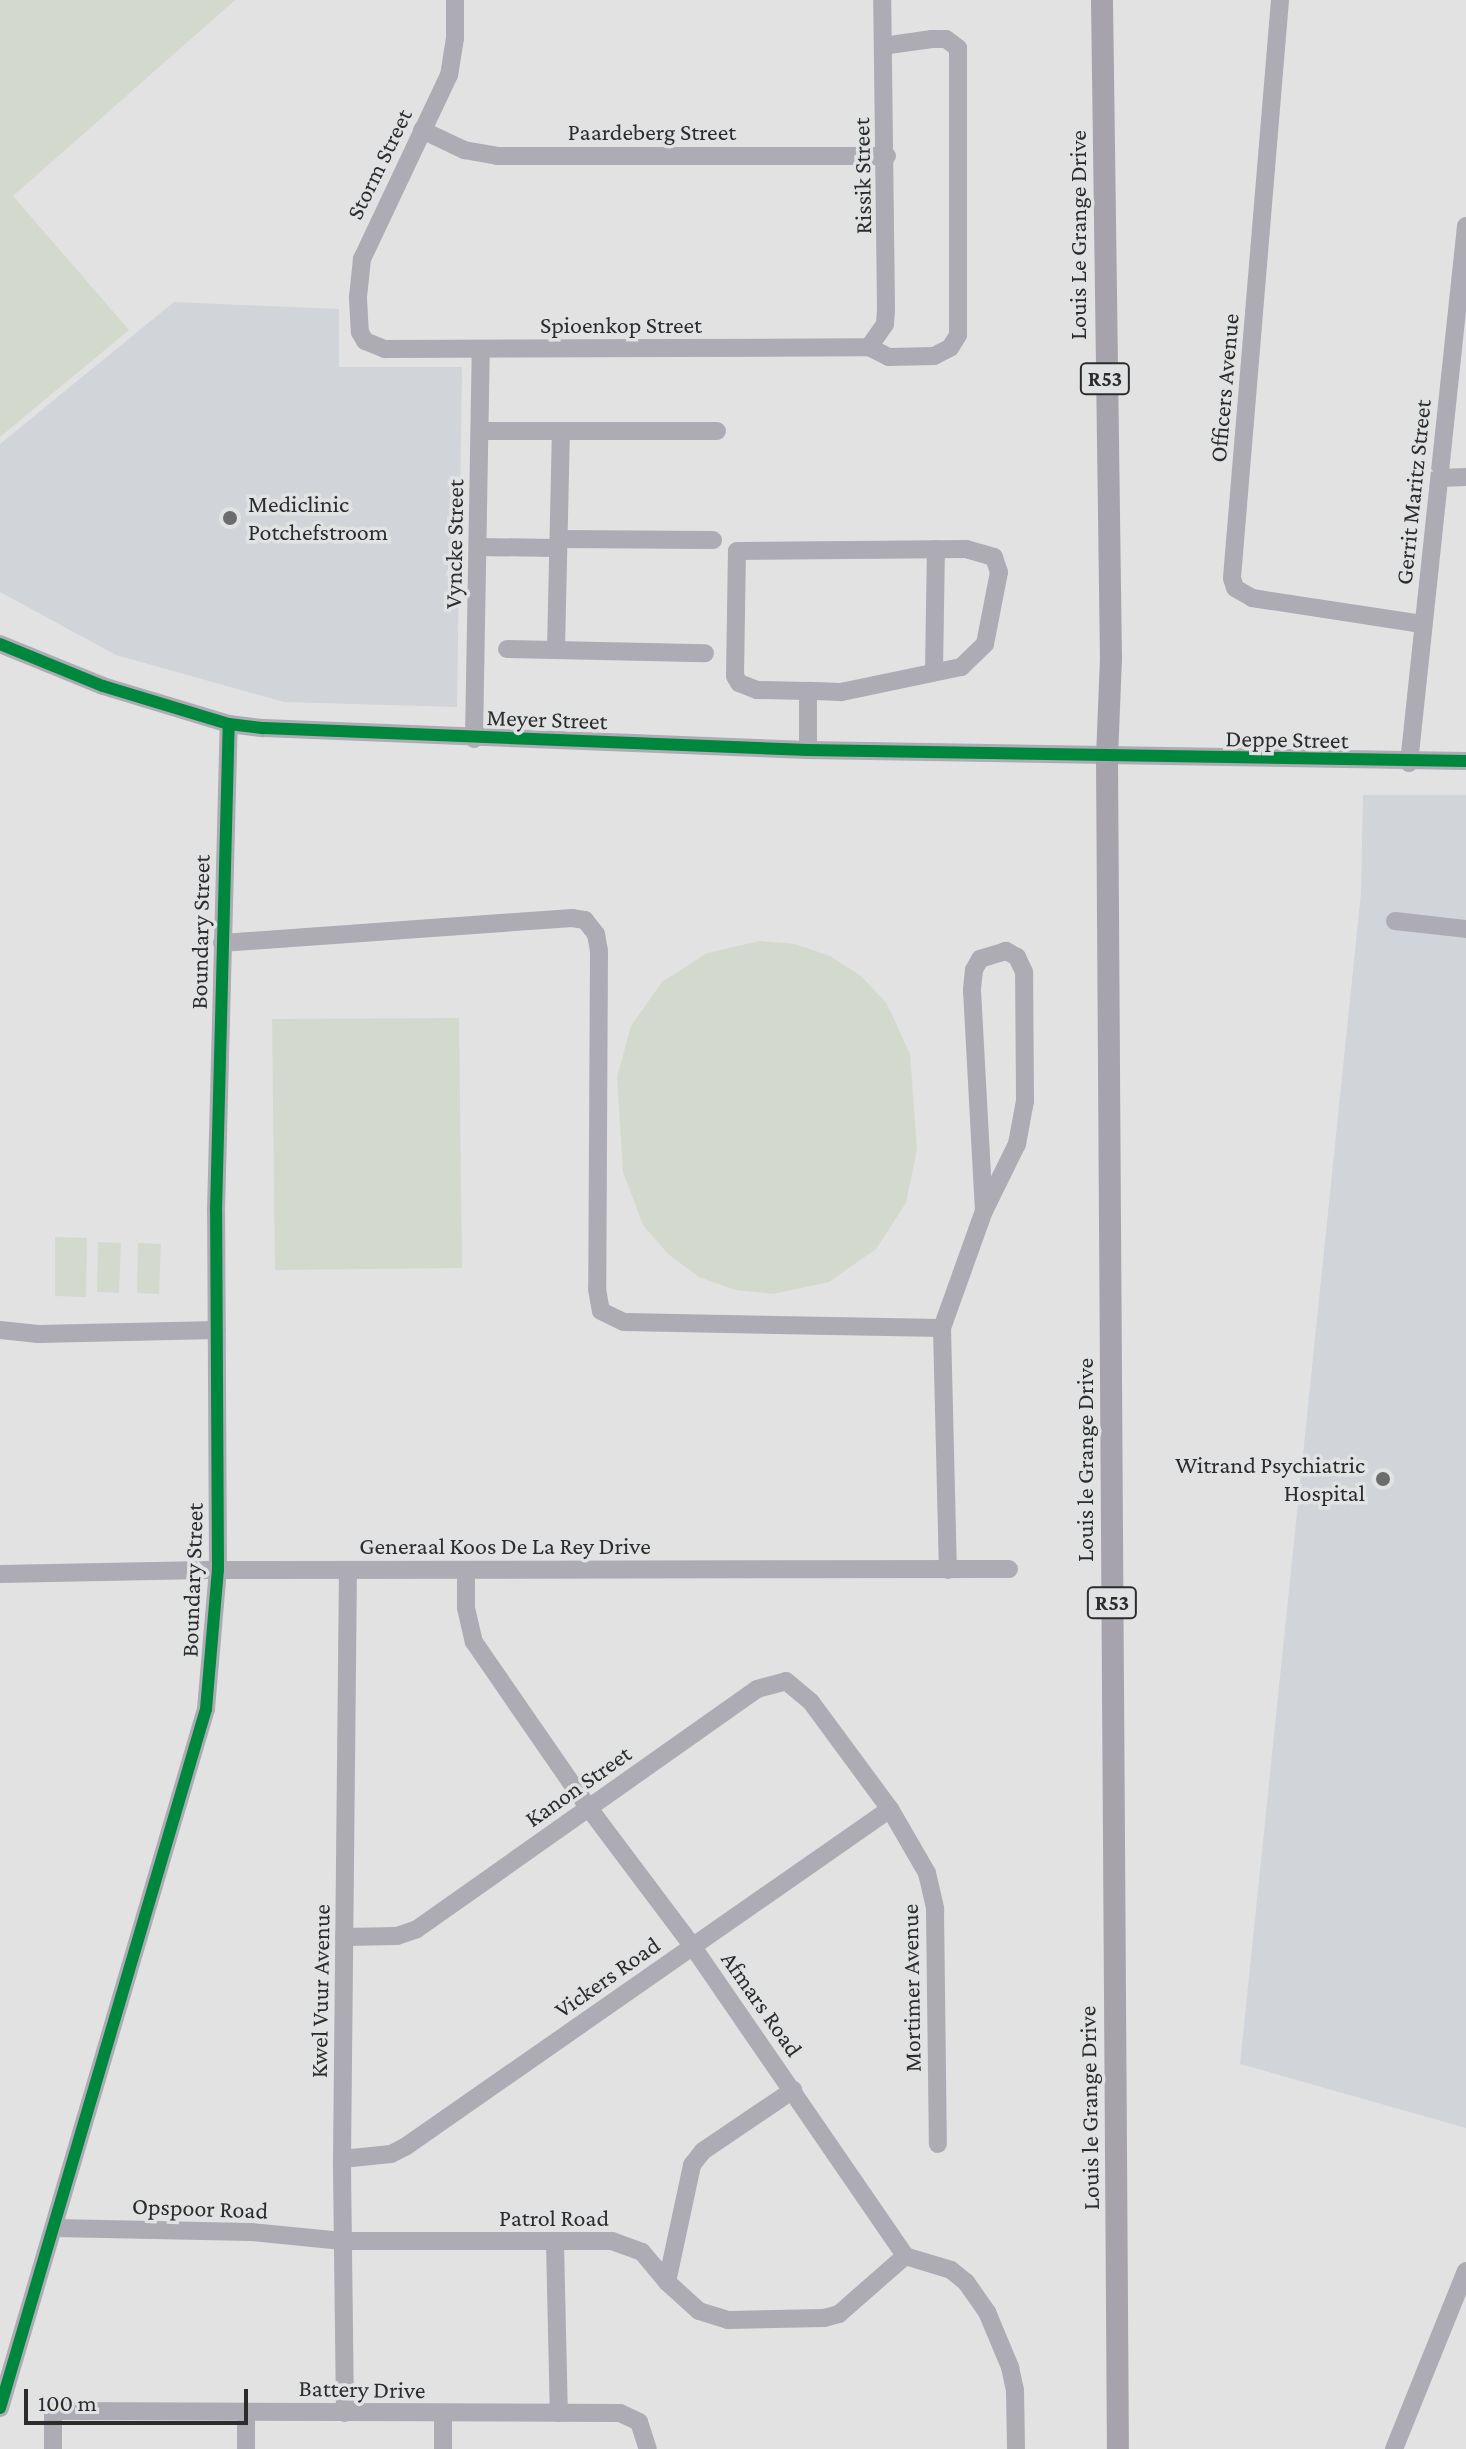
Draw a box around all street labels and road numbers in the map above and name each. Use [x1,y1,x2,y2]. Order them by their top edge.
street label: Storm Street [340,104,418,224]
street label: Rissik Street [847,117,877,235]
street label: Paardeberg Street [568,118,736,146]
street label: Louis Le Grange Drive [1064,130,1092,340]
street label: Spioenkop Street [540,311,702,339]
street label: Officers Avenue [1203,312,1245,464]
road number: R53 [1079,361,1131,397]
street label: Gerrit Maritz Street [1389,398,1437,586]
street label: Vyncke Street [438,479,470,609]
street label: Meyer Street [486,702,608,736]
street label: Deppe Street [1225,724,1349,754]
street label: Boundary Street [184,854,216,1010]
street label: Louis le Grange Drive [1071,1358,1099,1562]
street label: Boundary Street [175,1502,209,1658]
street label: Generaal Koos De La Rey Drive [359,1532,651,1560]
road number: R53 [1086,1585,1138,1621]
street label: Kanon Street [519,1739,637,1833]
street label: Kwel Vuur Avenue [304,1904,336,2078]
street label: Mortimer Avenue [895,1904,927,2072]
street label: Vickers Road [549,1930,665,2024]
street label: Afmars Road [715,1946,809,2062]
street label: Louis le Grange Drive [1073,2006,1105,2210]
street label: Opspoor Road [131,2191,269,2225]
street label: Patrol Road [499,2204,609,2232]
street label: Battery Drive [298,2373,426,2405]

